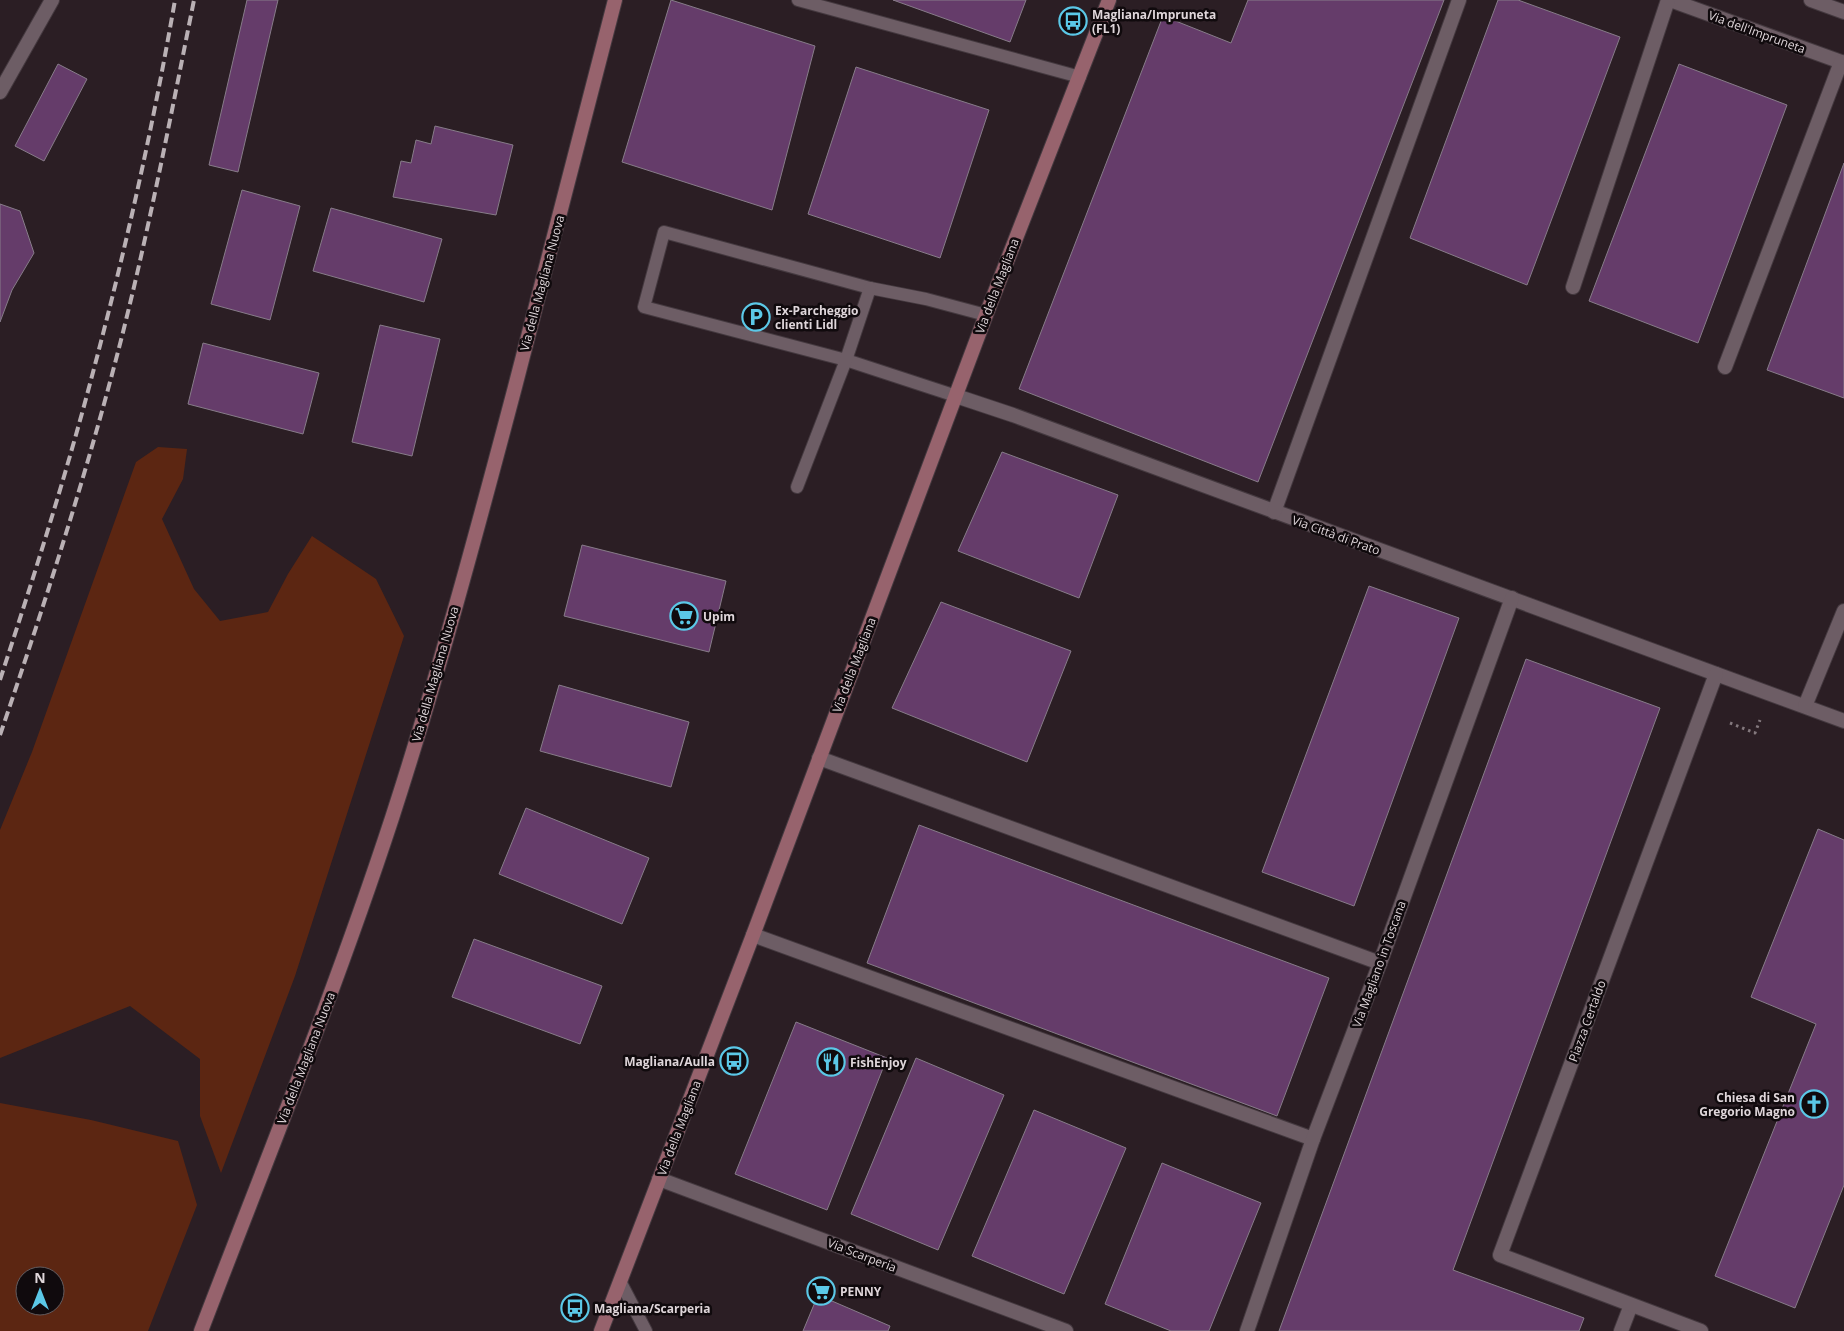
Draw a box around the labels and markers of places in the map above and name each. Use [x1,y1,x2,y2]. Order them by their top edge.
bus stop icon: Magliana/Impruneta (FL1) [1058,6,1088,36]
place label: Magliana/Impruneta (FL1) [1092,6,1216,37]
parking icon: Ex-Parcheggio clienti Lidl [741,302,771,332]
place label: Ex-Parcheggio clienti Lidl [775,302,859,333]
supermarket icon: Upim [669,601,699,631]
place label: Upim [703,608,735,625]
bus stop icon: Magliana/Aulla [719,1046,749,1076]
restaurant icon: FishEnjoy [816,1047,846,1077]
place label: Magliana/Aulla [624,1053,715,1070]
place label: FishEnjoy [850,1054,907,1071]
place label: Chiesa di San Gregorio Magno [1699,1089,1795,1120]
church icon: Chiesa di San Gregorio Magno [1799,1089,1829,1119]
supermarket icon: PENNY [806,1276,836,1306]
place label: PENNY [840,1283,882,1300]
bus stop icon: Magliana/Scarperia [560,1293,590,1323]
place label: Magliana/Scarperia [594,1300,711,1317]

